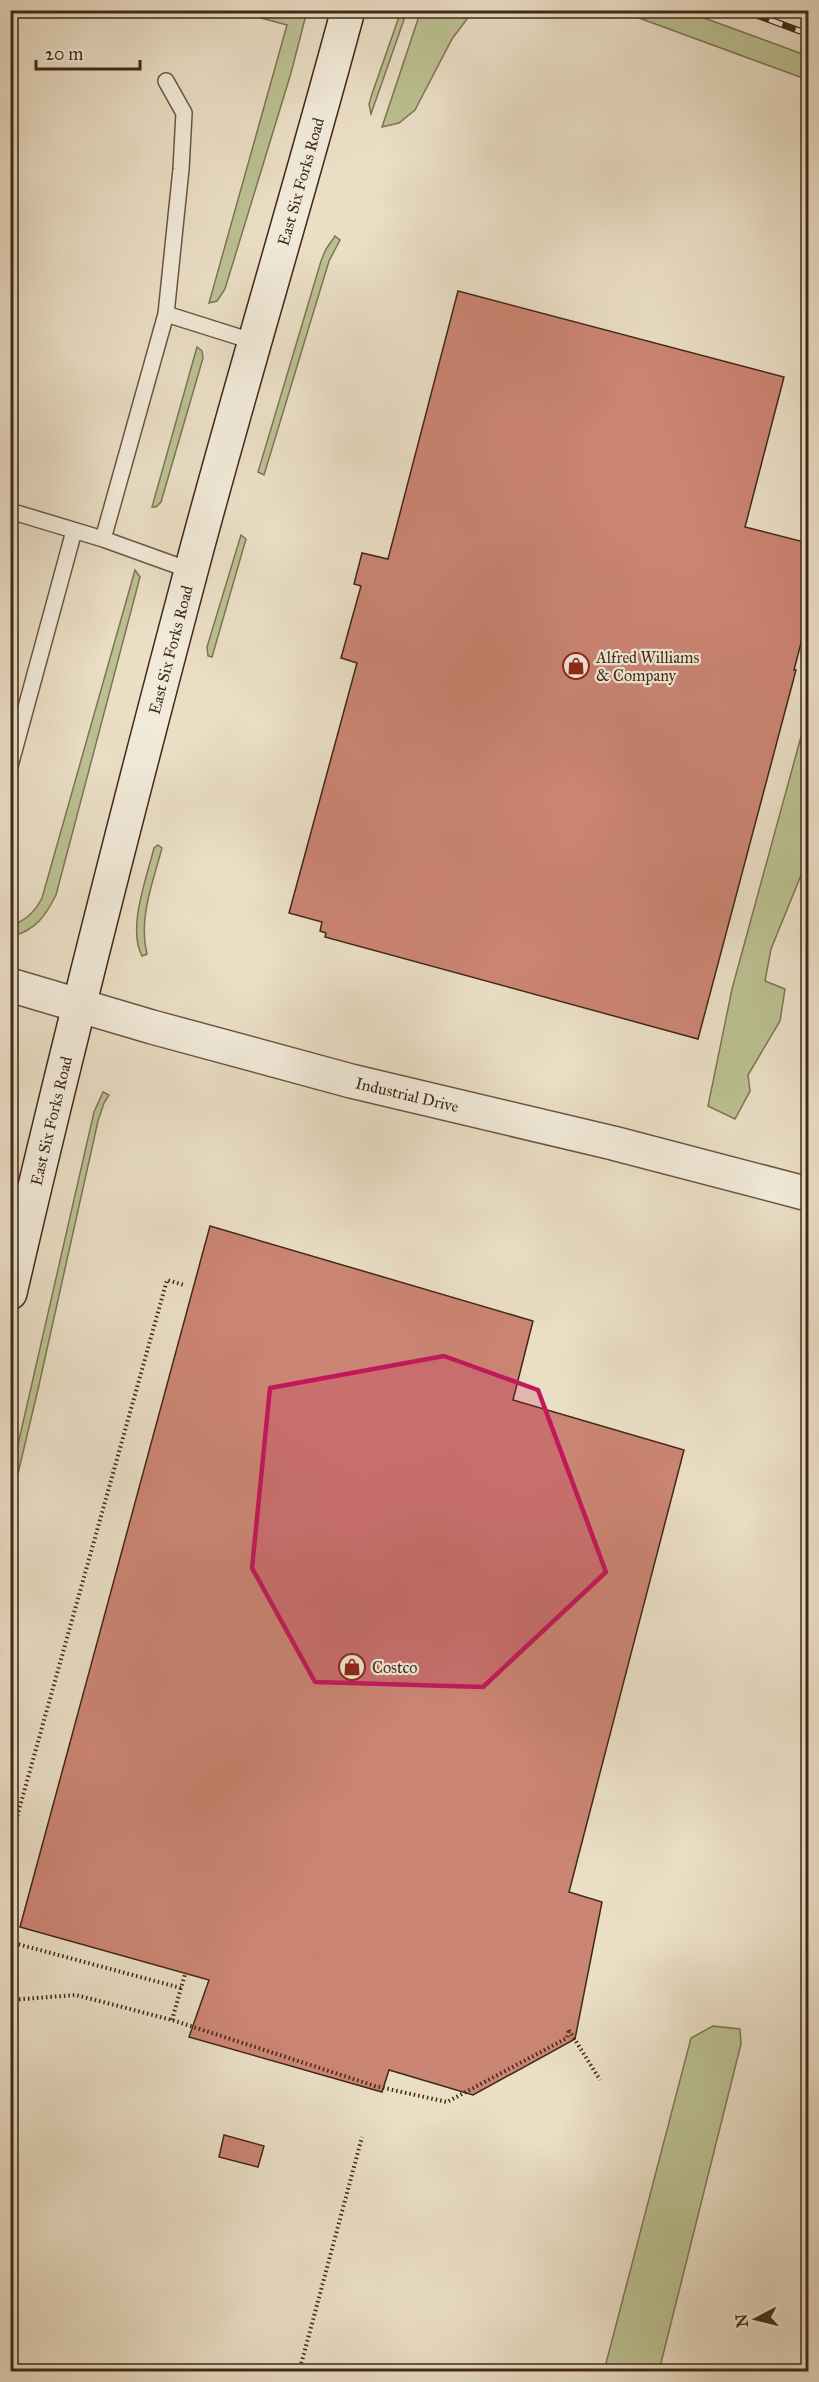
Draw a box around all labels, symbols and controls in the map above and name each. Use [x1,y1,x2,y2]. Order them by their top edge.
scale bar [36,33,140,71]
text: 20 m [45,43,83,65]
street label: East Six Forks Road [273,115,328,248]
street label: East Six Forks Road [144,583,196,716]
place label: Alfred Williams & Company [595,648,699,685]
shop icon: Alfred Williams & Company [561,651,591,681]
street label: East Six Forks Road [26,1054,76,1187]
street label: Industrial Drive [354,1073,461,1116]
shop icon: Costco [337,1652,367,1682]
place label: Costco [372,1658,418,1677]
north arrow [726,2289,786,2349]
text: N [731,2312,752,2329]

